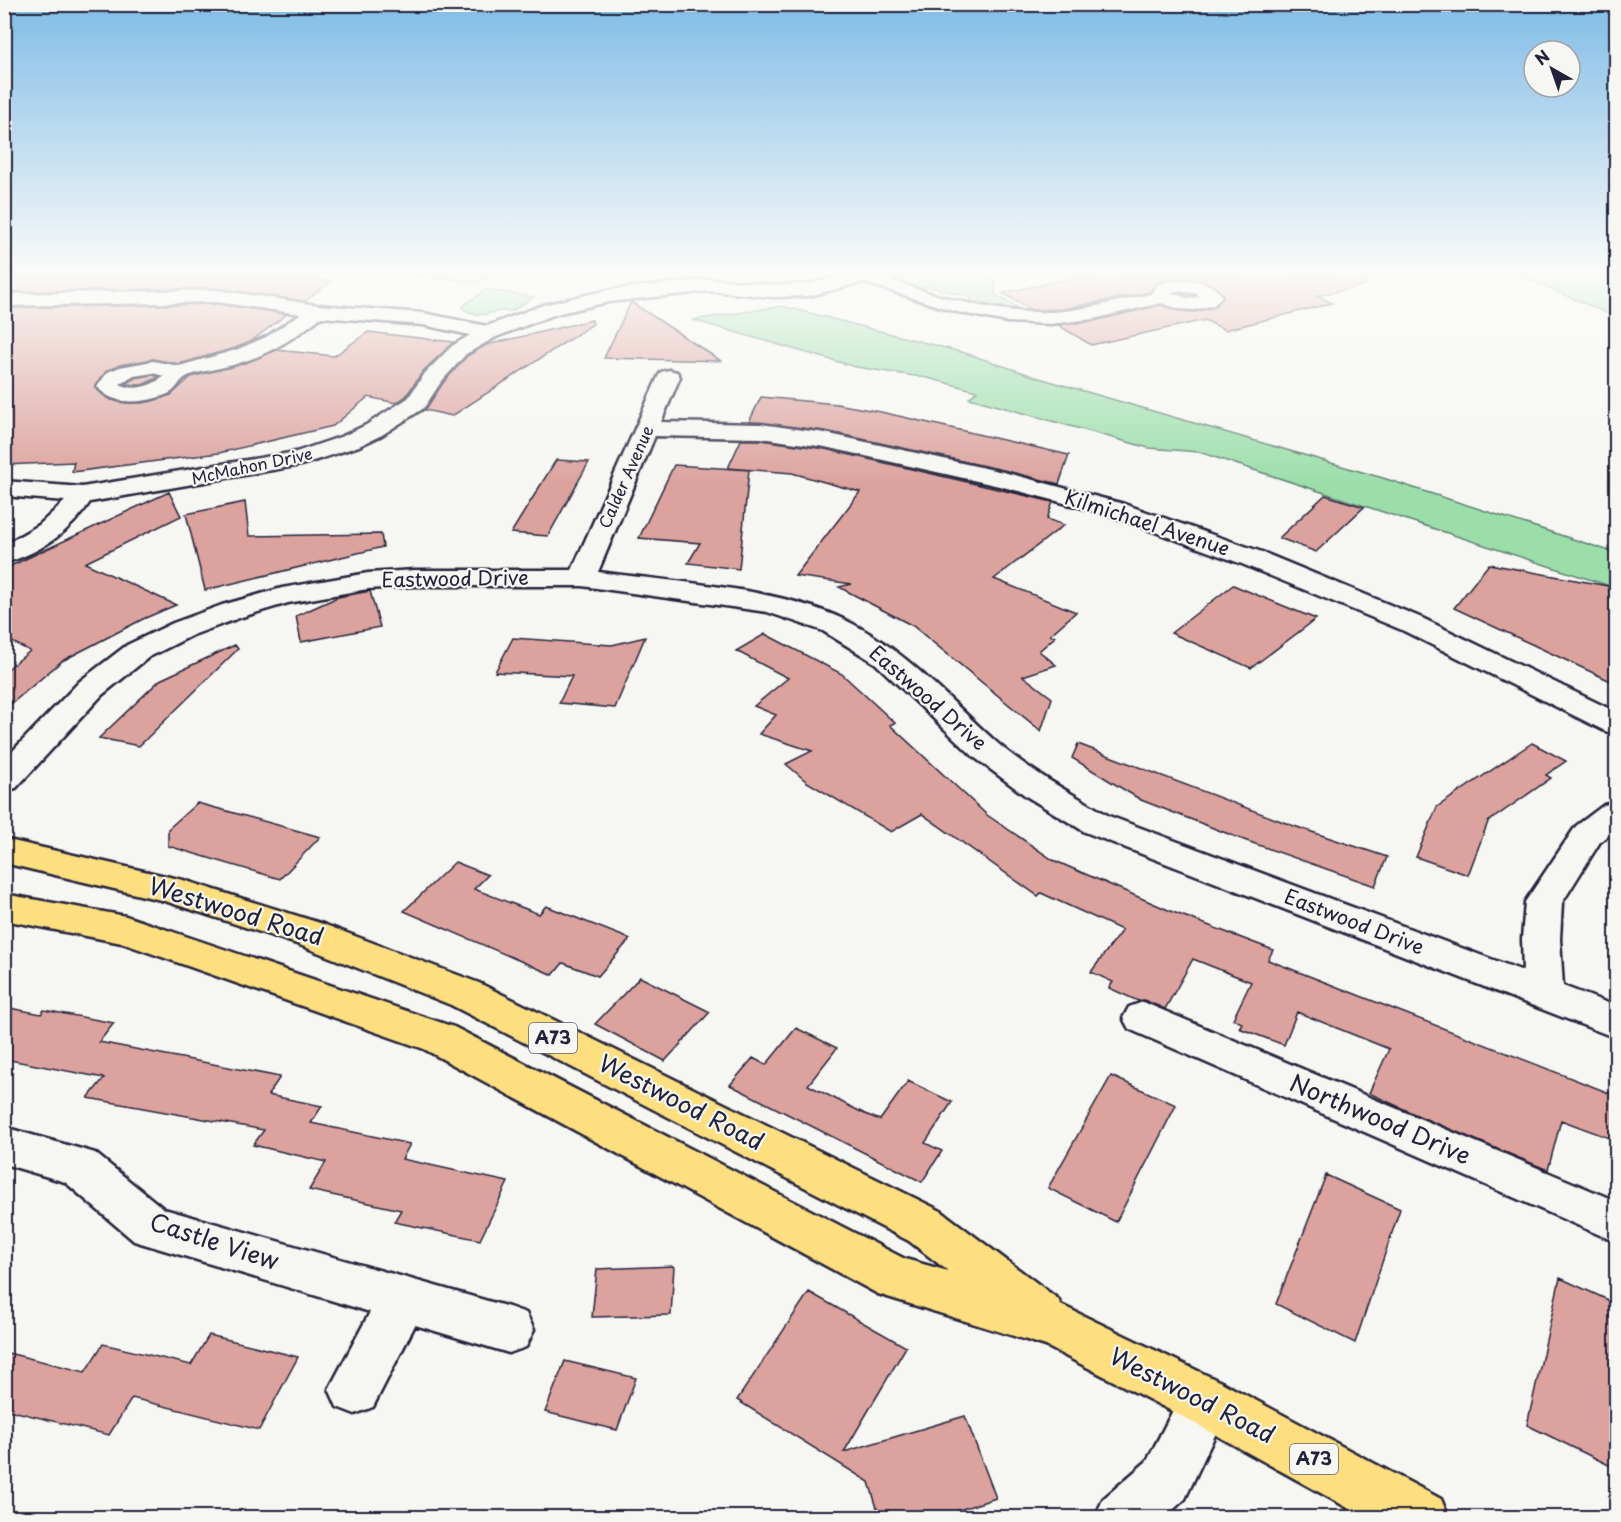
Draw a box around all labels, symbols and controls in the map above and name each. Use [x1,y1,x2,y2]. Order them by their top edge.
north arrow [1522,39,1582,99]
text: N [1529,43,1554,70]
street label: Calder Avenue [592,421,659,532]
street label: McMahon Drive [189,441,314,490]
street label: Kilmichael Avenue [1061,481,1233,563]
street label: Eastwood Drive [381,562,529,594]
street label: Eastwood Drive [863,638,994,757]
street label: Westwood Road [145,866,329,954]
street label: Eastwood Drive [1280,881,1429,961]
road number: A73 [529,1023,577,1053]
street label: Westwood Road [593,1044,771,1158]
street label: Northwood Drive [1285,1064,1477,1173]
street label: Castle View [146,1202,284,1278]
street label: Westwood Road [1104,1337,1282,1451]
road number: A73 [1290,1444,1338,1474]

